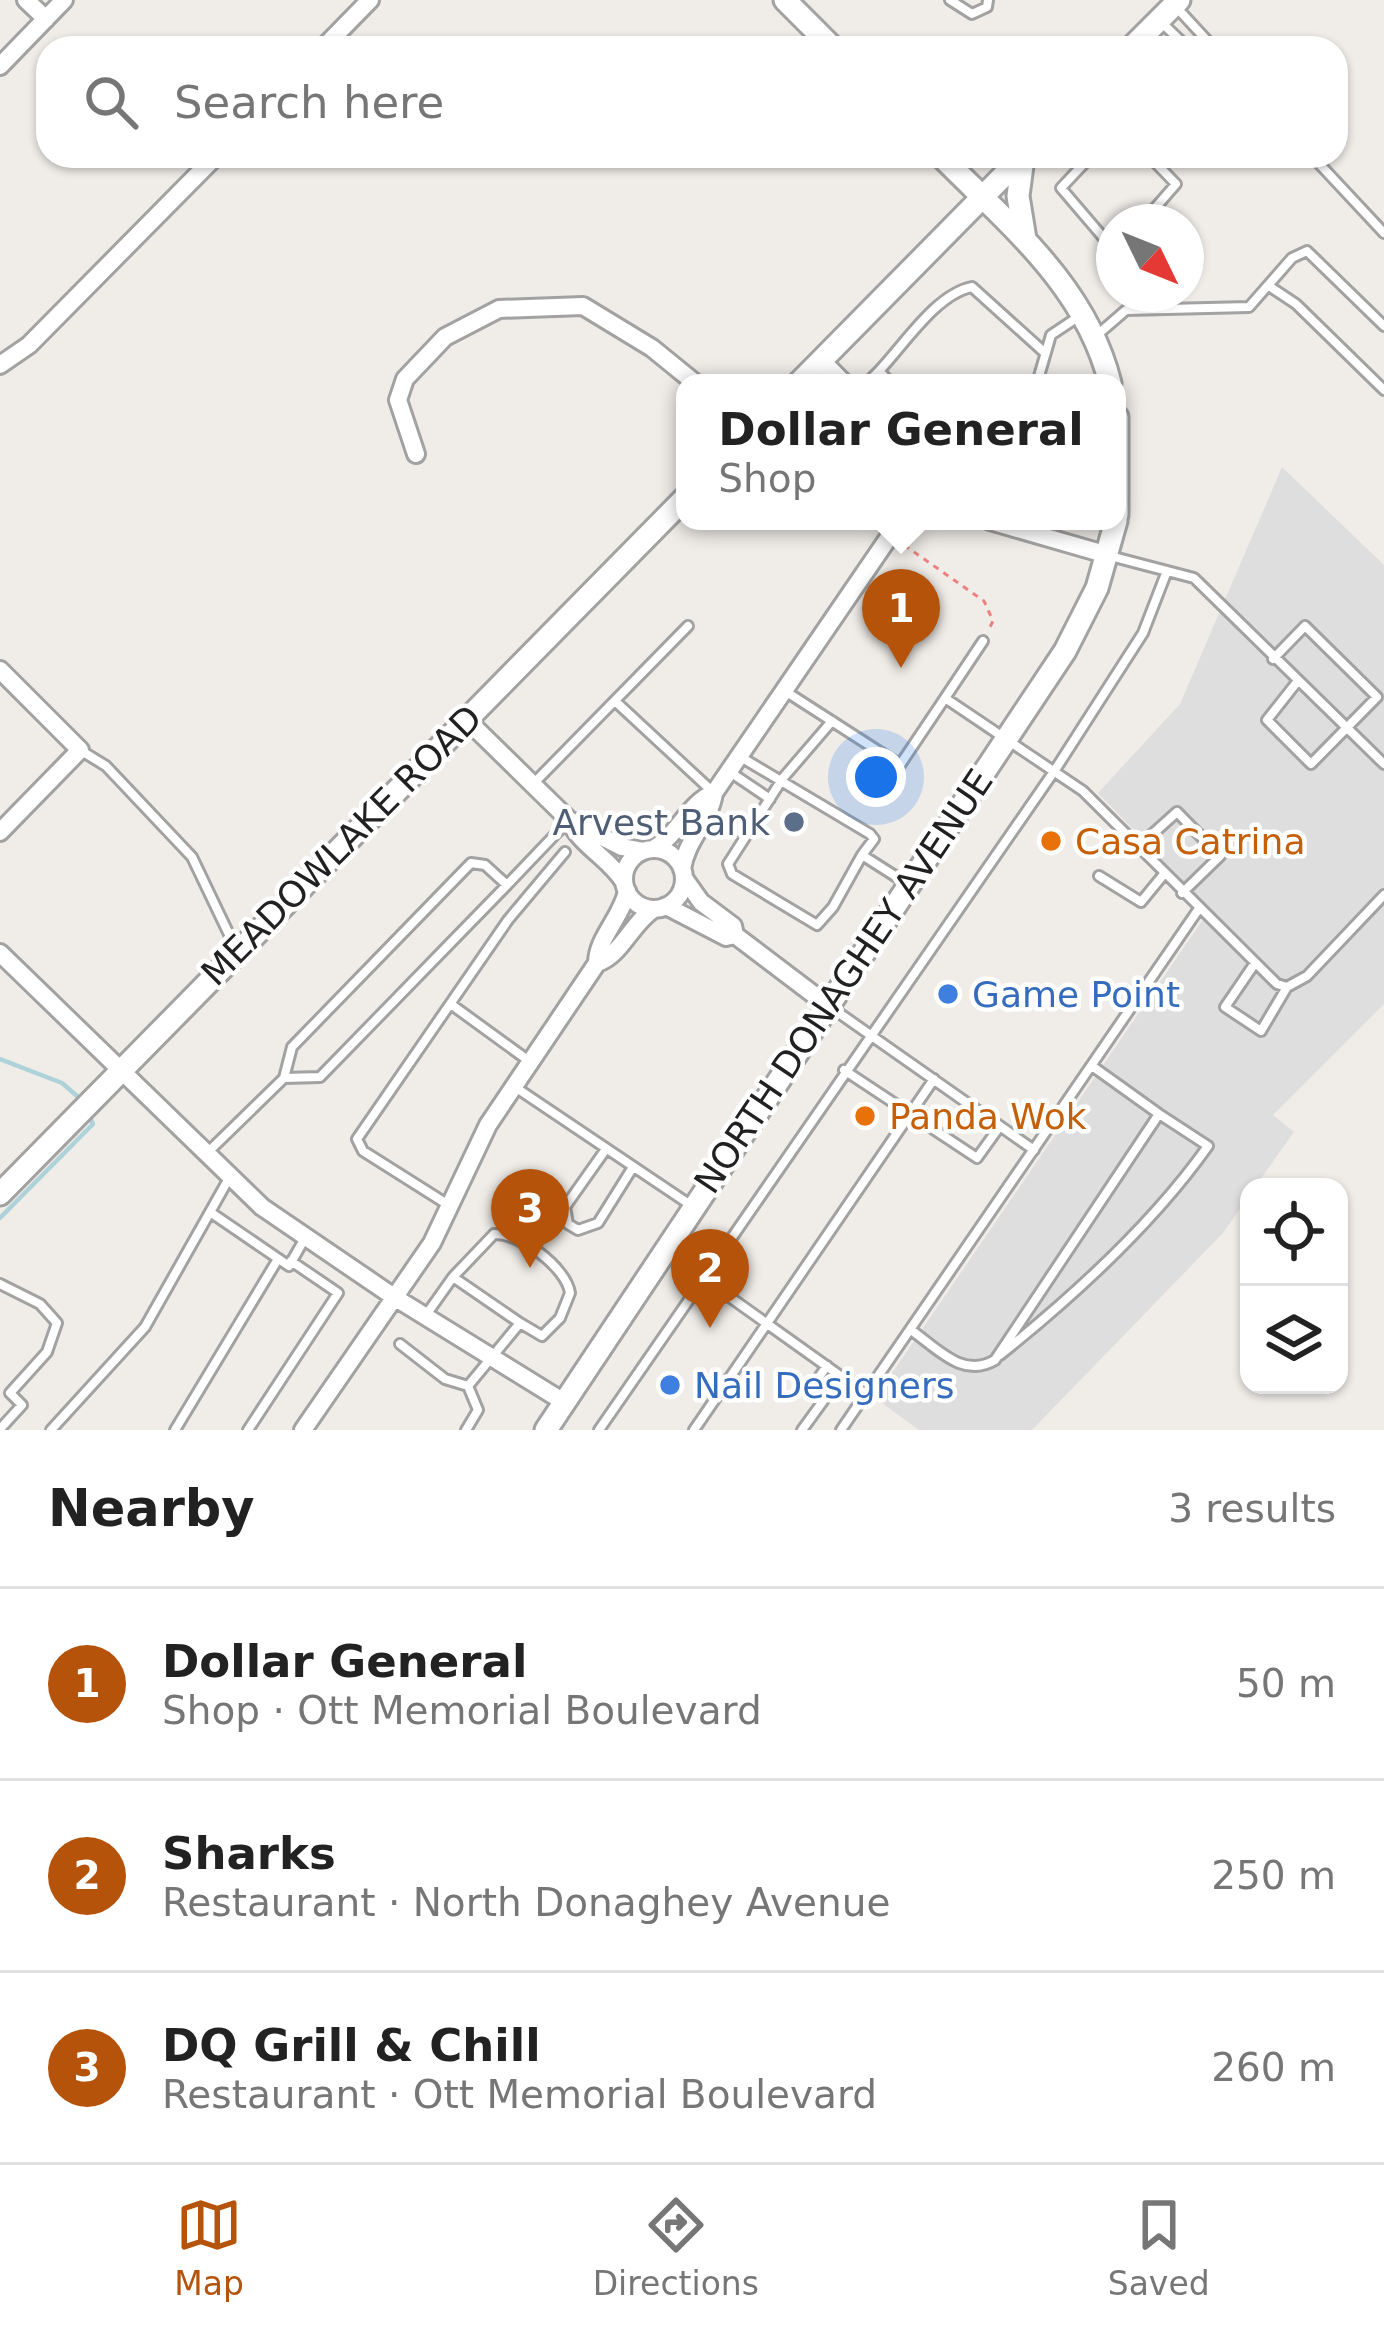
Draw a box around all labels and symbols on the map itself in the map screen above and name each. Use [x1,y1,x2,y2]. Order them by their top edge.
north arrow [1096,204,1204,312]
pin: 1 [862,569,940,668]
street label: MEADOWLAKE ROAD [193,697,490,994]
your location [846,747,906,807]
street label: NORTH DONAGHEY AVENUE [686,762,1001,1201]
place label: Arvest Bank [552,802,770,843]
marker: Arvest Bank [781,809,807,835]
place label: Casa Catrina [1075,821,1305,862]
marker: Casa Catrina [1038,828,1064,854]
place label: Game Point [972,974,1180,1015]
marker: Game Point [935,981,961,1007]
place label: Panda Wok [889,1096,1087,1137]
marker: Panda Wok [852,1103,878,1129]
pin: 3 [491,1169,569,1268]
pin: 2 [671,1229,749,1328]
place label: Nail Designers [694,1365,954,1406]
marker: Nail Designers [657,1372,683,1398]

